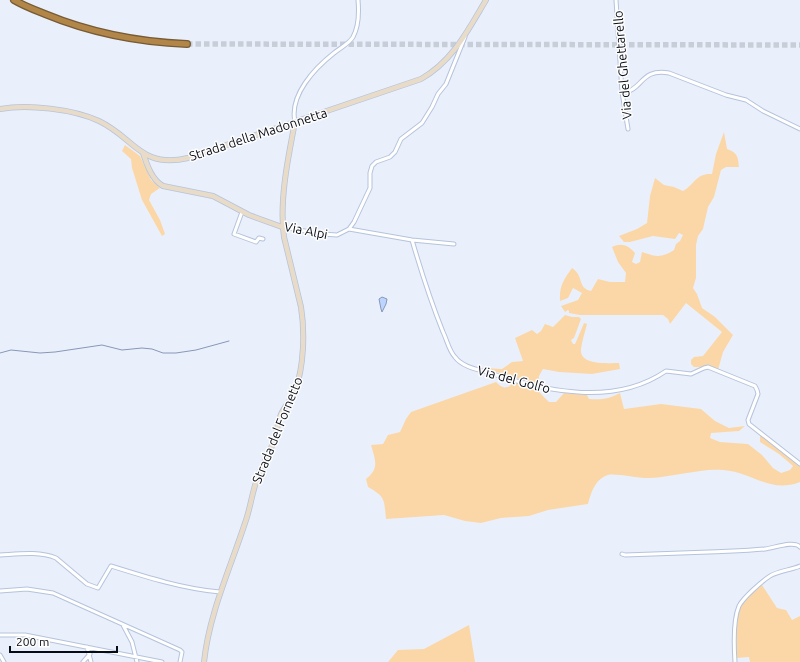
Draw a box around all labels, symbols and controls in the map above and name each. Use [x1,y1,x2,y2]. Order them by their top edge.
street label: Via del Ghettarello [610,10,634,120]
street label: Strada della Madonnetta [187,105,329,163]
street label: Via Alpi [283,219,329,241]
street label: Via del Golfo [476,363,552,395]
street label: Strada del Fornetto [249,375,305,485]
scale bar [10,628,117,654]
text: 200 m [16,635,49,648]

